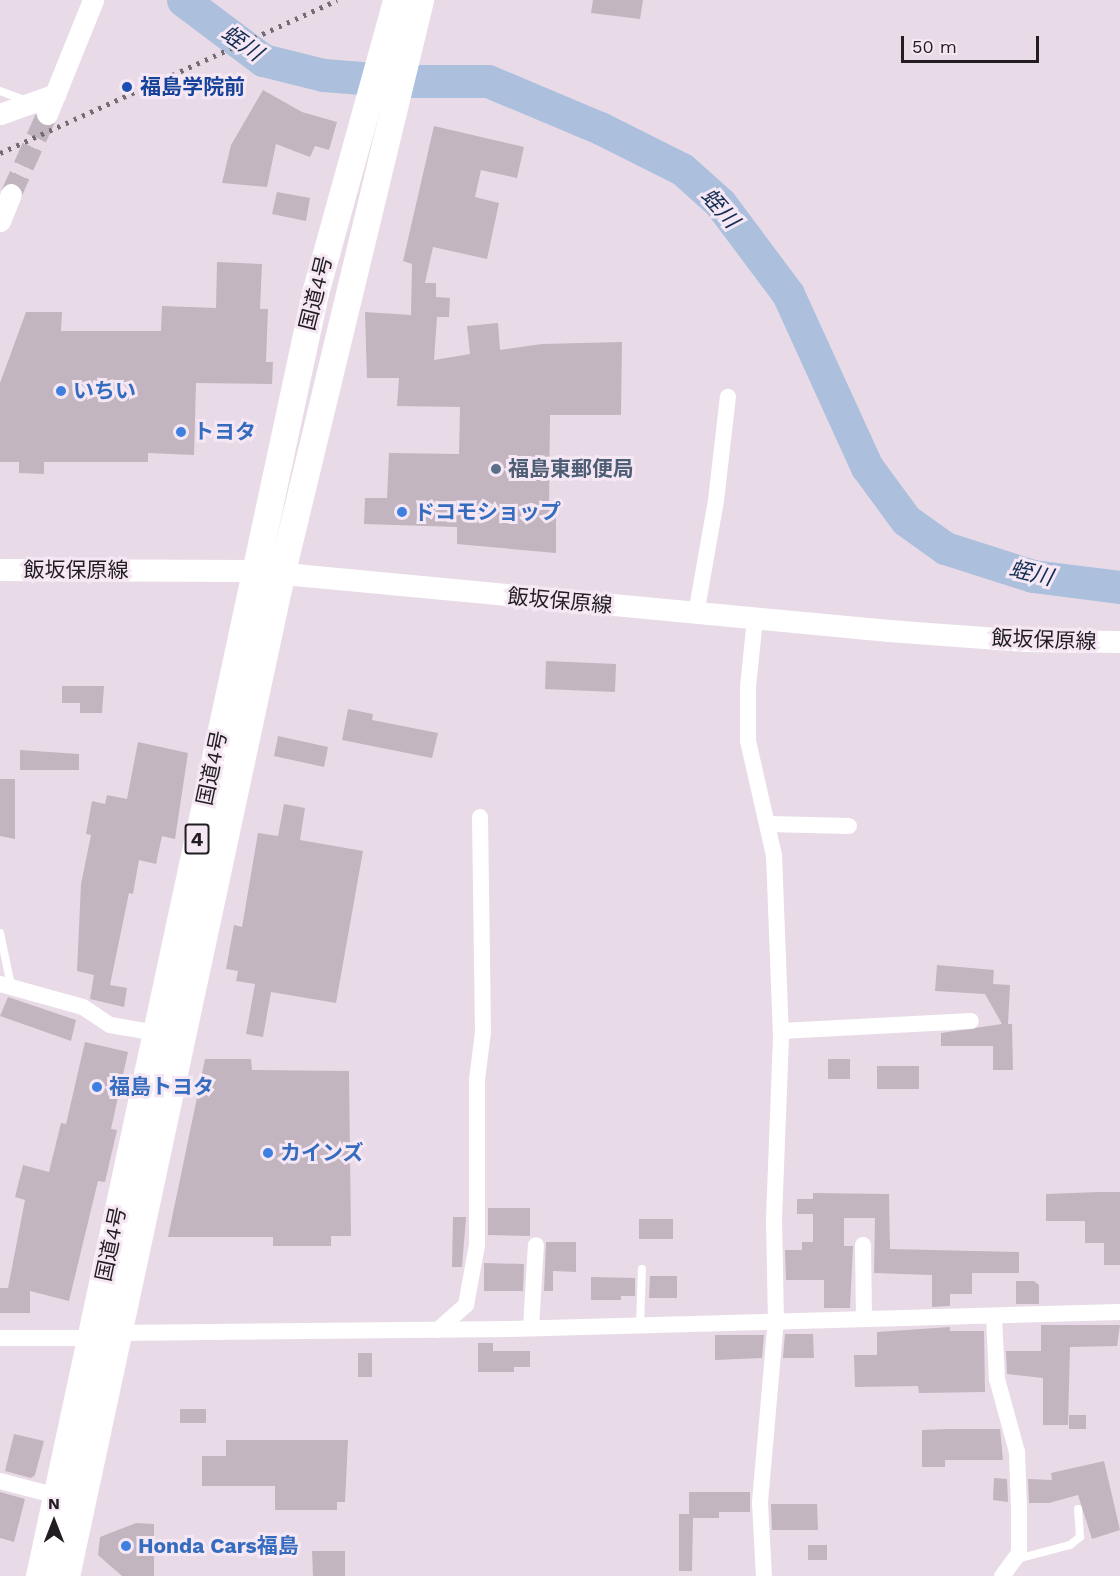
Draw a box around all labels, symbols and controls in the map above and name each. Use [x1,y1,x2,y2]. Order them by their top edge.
water label: 蛭川 [216,20,268,66]
scale bar [904,24,1042,62]
text: 50 m [912,36,957,57]
place label: 福島学院前 [140,74,245,100]
marker: 福島学院前 [118,78,136,96]
water label: 蛭川 [695,183,745,233]
street label: 国道4号 [295,253,337,333]
place label: いちい [73,378,136,404]
marker: いちい [54,384,68,398]
place label: トヨタ [193,419,256,445]
marker: トヨタ [174,425,188,439]
place label: 福島東郵便局 [508,456,634,482]
marker: 福島東郵便局 [489,462,503,476]
place label: ドコモショップ [414,499,561,525]
marker: ドコモショップ [395,505,409,519]
water label: 蛭川 [1007,555,1055,591]
street label: 飯坂保原線 [24,557,128,583]
street label: 飯坂保原線 [507,584,613,618]
street label: 飯坂保原線 [991,626,1097,654]
street label: 国道4号 [192,728,232,808]
road number: 4 [184,822,210,856]
place label: 福島トヨタ [109,1074,214,1100]
marker: 福島トヨタ [90,1080,104,1094]
place label: カインズ [280,1140,364,1166]
marker: カインズ [261,1146,275,1160]
street label: 国道4号 [91,1204,131,1284]
north arrow [24,1492,84,1552]
text: N [48,1494,60,1513]
place label: Honda Cars福島 [138,1533,299,1559]
marker: Honda Cars福島 [119,1539,133,1553]

